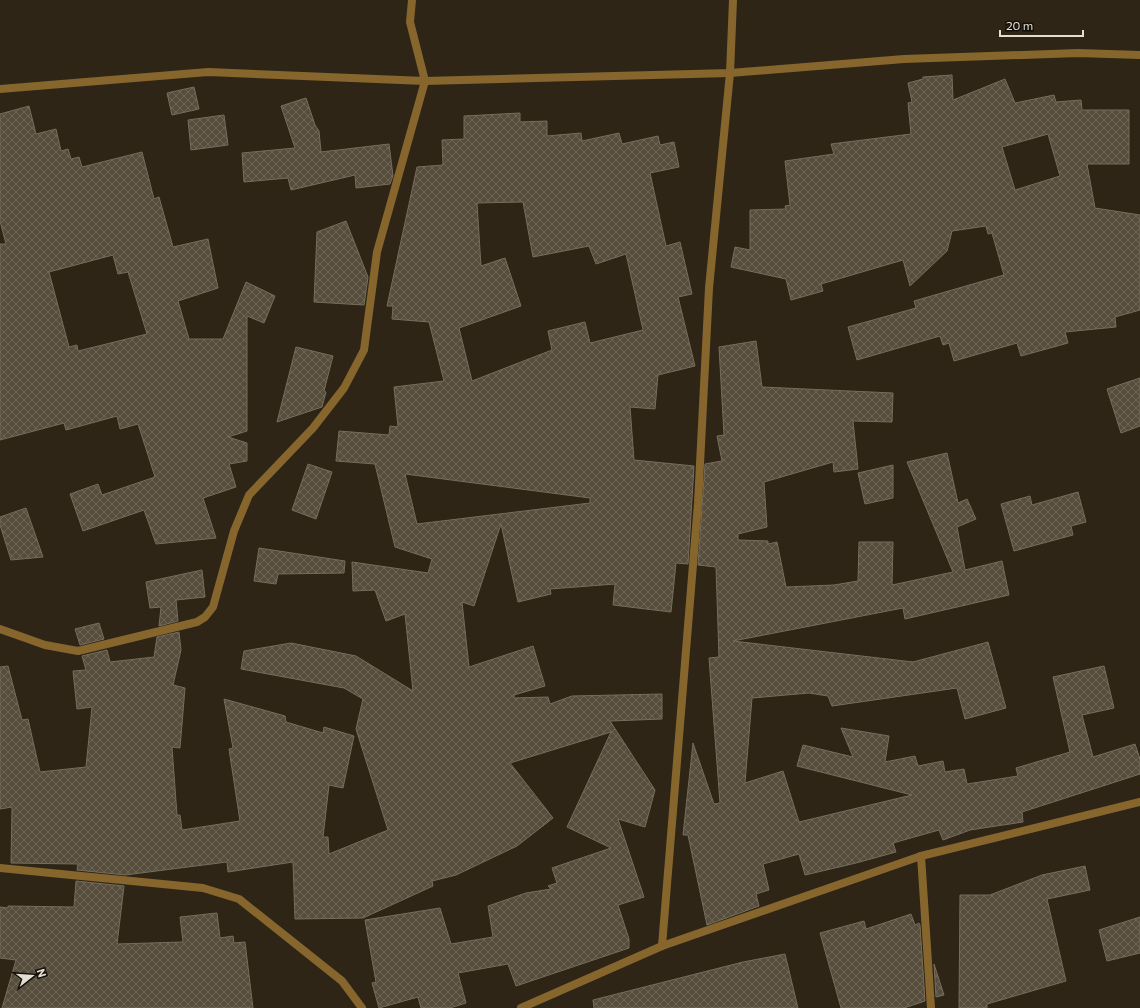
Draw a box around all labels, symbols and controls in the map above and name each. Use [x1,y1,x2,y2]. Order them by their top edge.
scale bar [1000,12,1083,38]
text: 20 m [1006,18,1033,32]
north arrow [12,956,52,996]
text: N [35,967,49,979]

